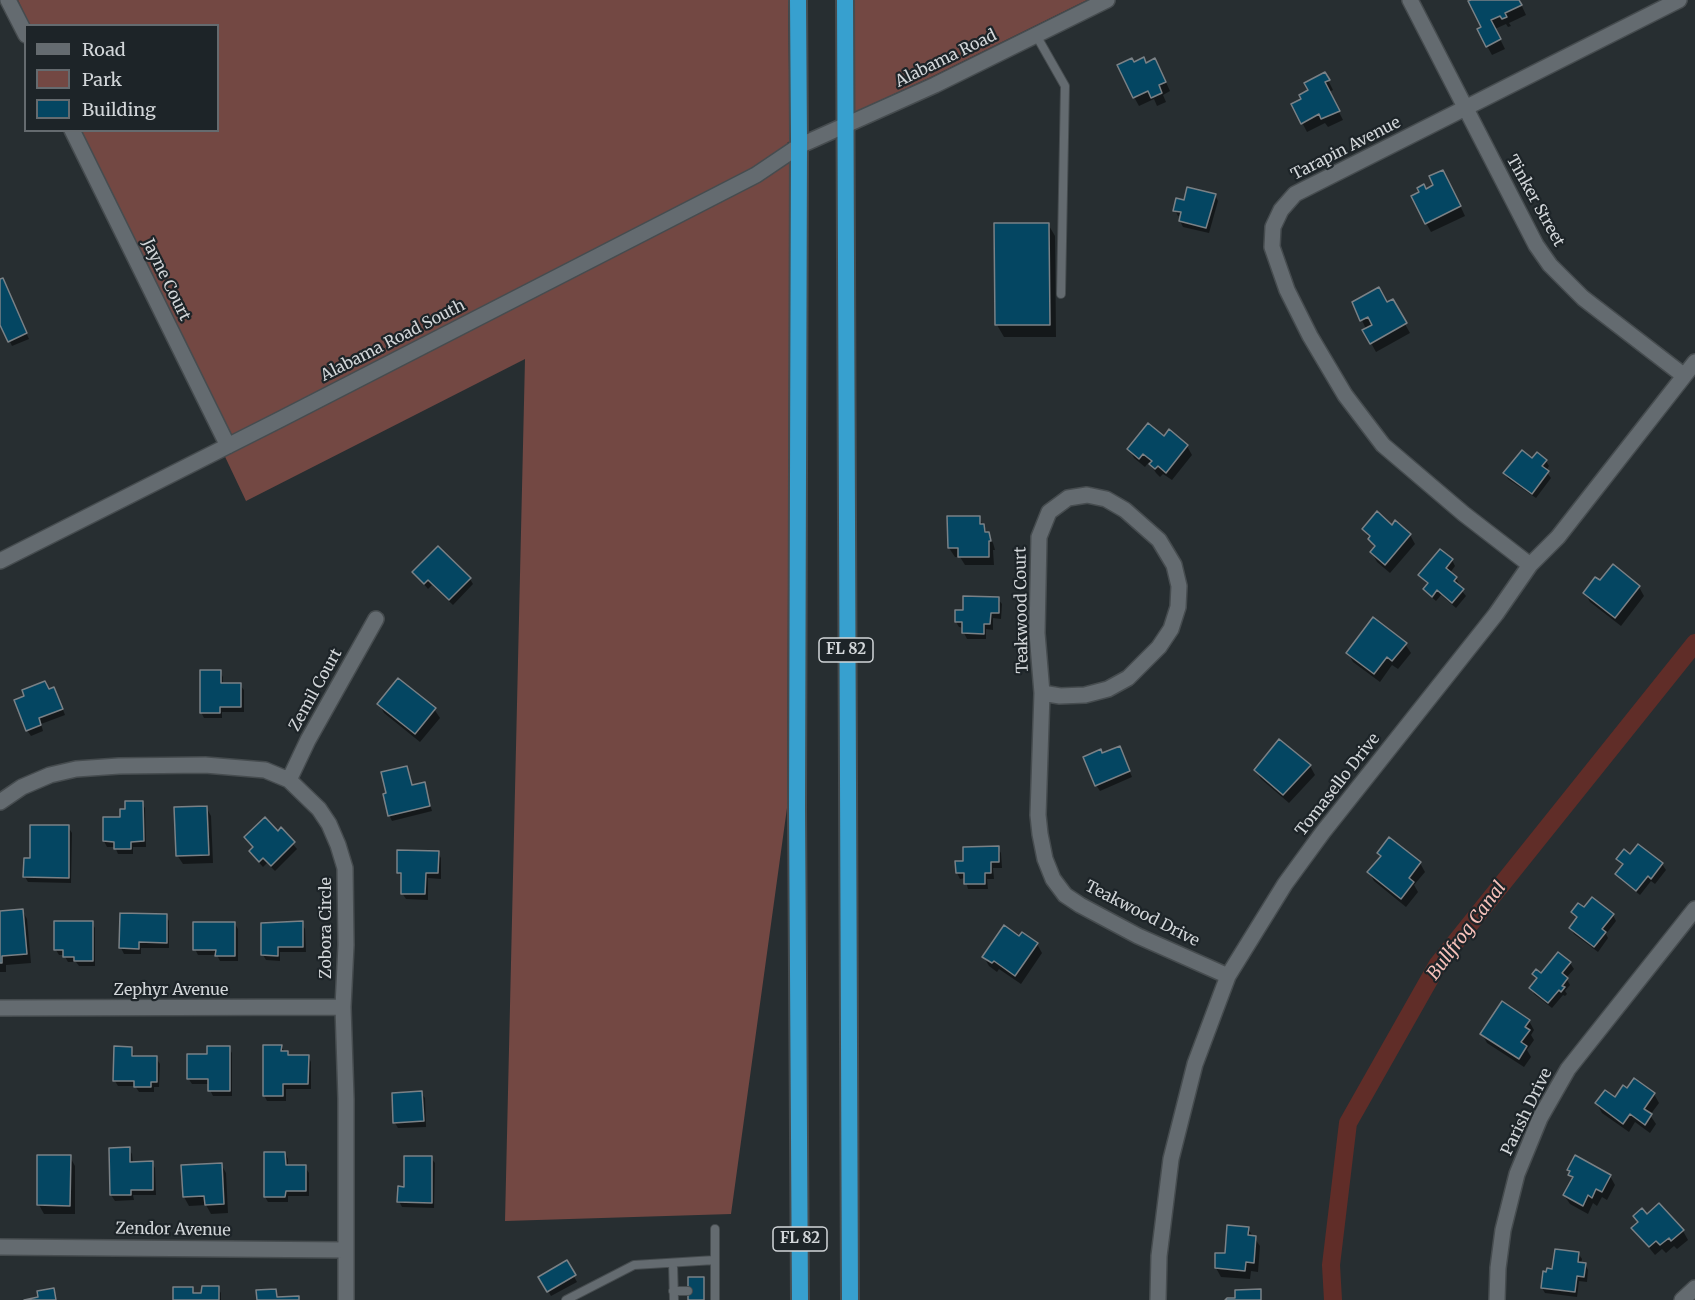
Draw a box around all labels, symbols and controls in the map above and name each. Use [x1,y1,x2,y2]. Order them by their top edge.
legend [24,24,219,132]
street label: Alabama Road [892,26,1000,92]
text: Road [82,38,126,61]
text: Park [82,68,122,91]
text: Building [82,98,156,121]
street label: Tarapin Avenue [1288,113,1404,185]
street label: Tinker Street [1502,152,1568,250]
street label: Jayne Court [138,236,194,324]
street label: Alabama Road South [317,296,469,386]
street label: Teakwood Court [1011,546,1033,674]
road number: FL 82 [819,638,873,662]
street label: Zemil Court [285,645,347,735]
street label: Tomasello Drive [1292,730,1384,840]
street label: Zobora Circle [316,877,336,979]
street label: Teakwood Drive [1082,877,1202,951]
water label: Bullfrog Canal [1423,878,1511,984]
street label: Zephyr Avenue [114,980,228,1000]
street label: Parish Drive [1498,1065,1556,1159]
street label: Zendor Avenue [115,1219,231,1241]
road number: FL 82 [773,1227,827,1251]

